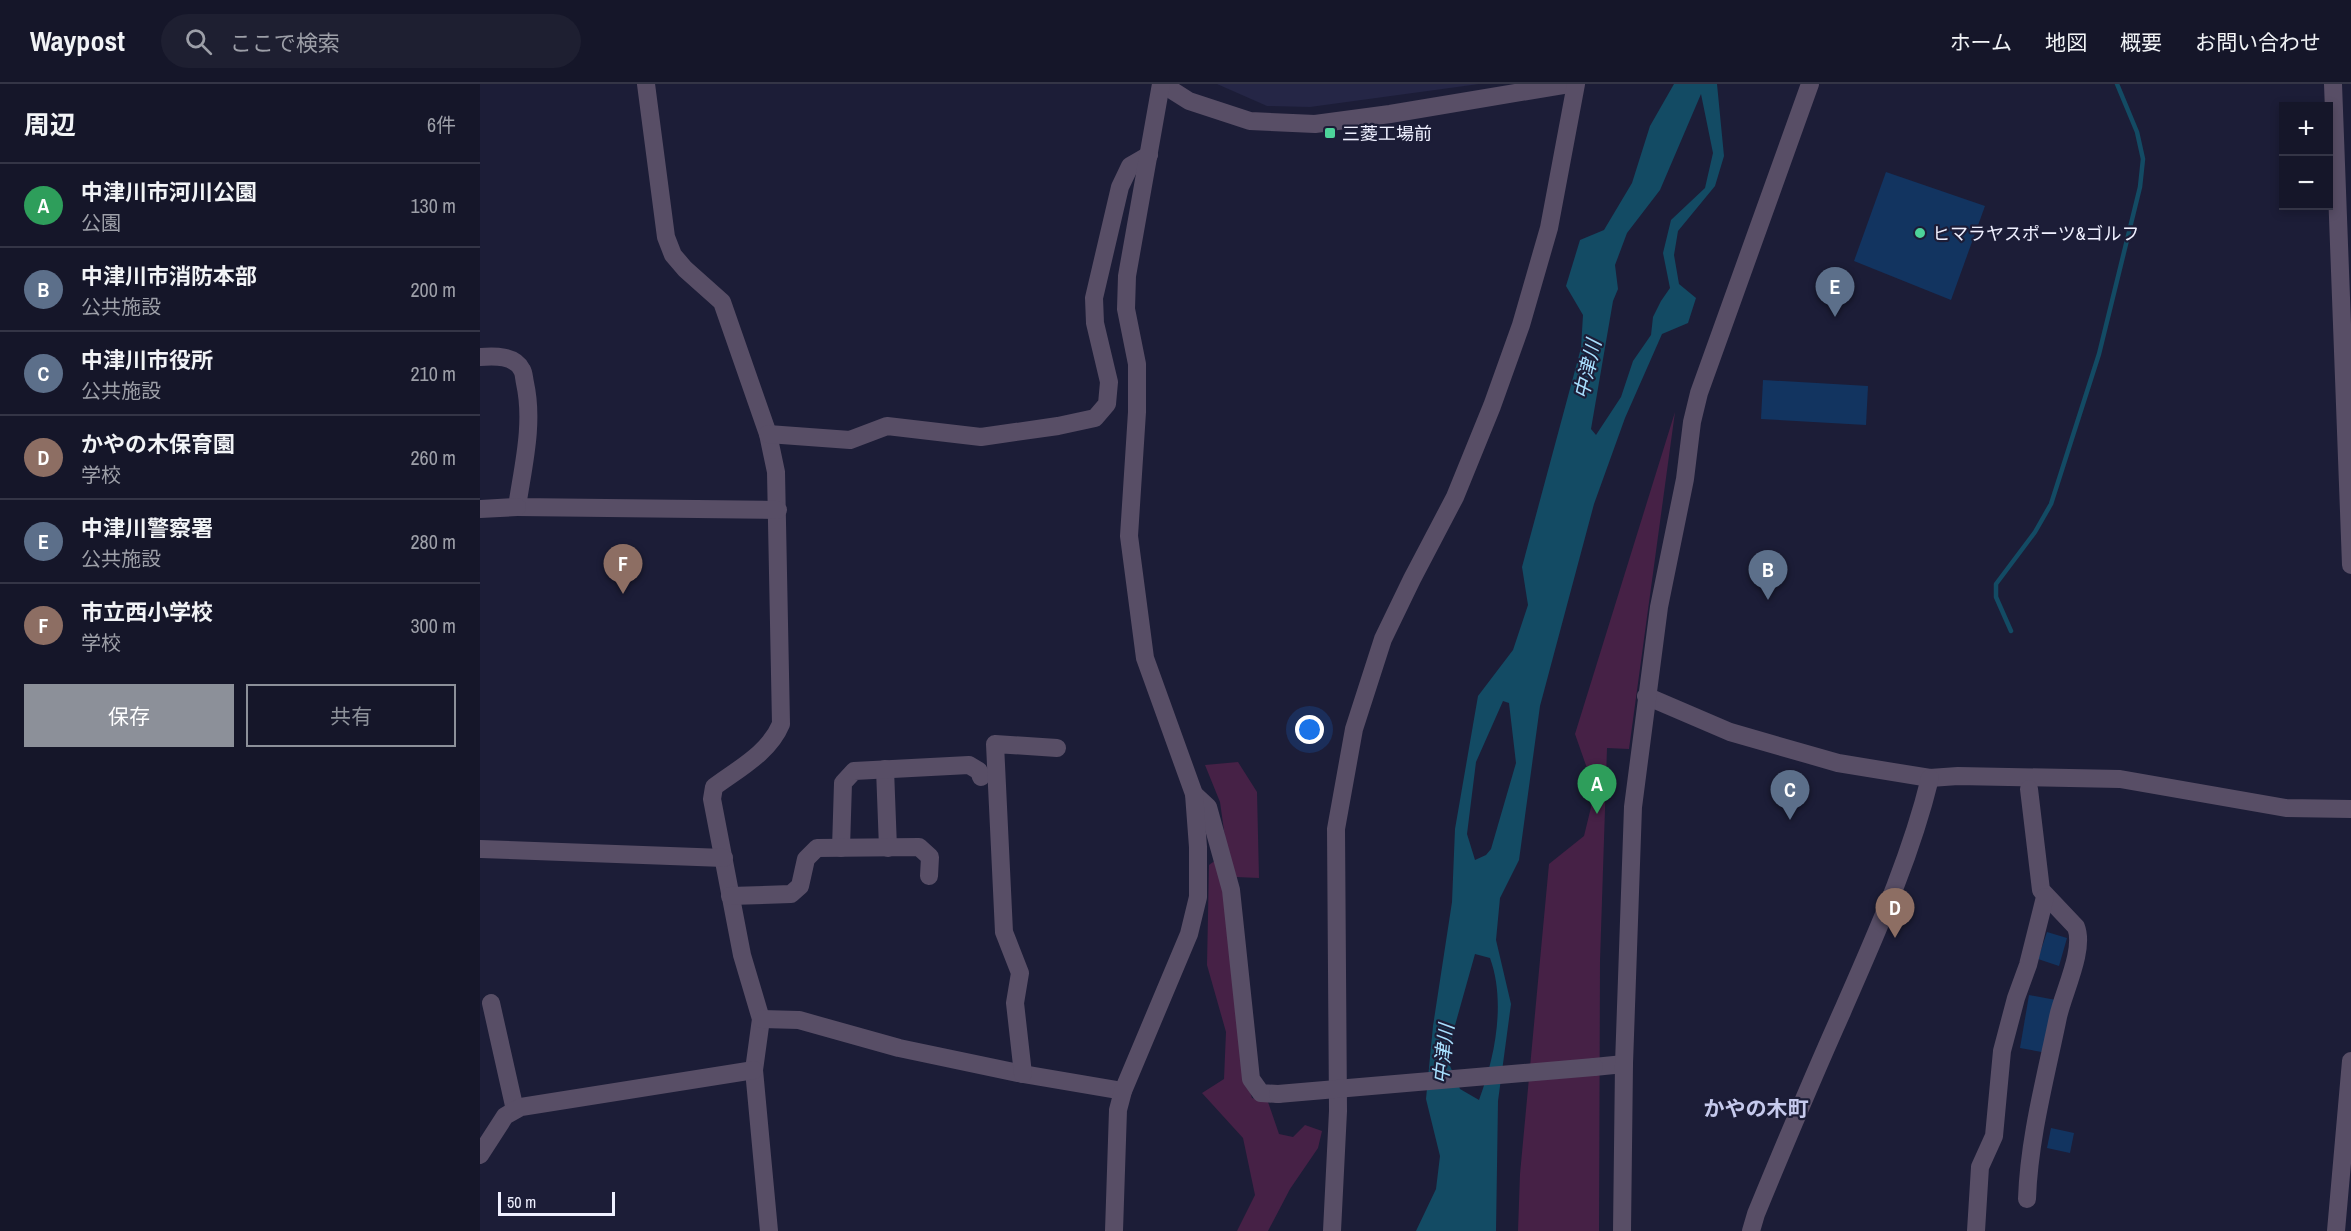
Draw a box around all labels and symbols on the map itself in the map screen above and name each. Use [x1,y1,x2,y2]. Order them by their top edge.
place label: 三菱工場前 [1342,121,1432,146]
marker: 三菱工場前 [1323,126,1337,140]
place label: ヒマラヤスポーツ&ゴルフ [1932,221,2140,246]
marker: ヒマラヤスポーツ&ゴルフ [1913,226,1927,240]
pin: E [1816,268,1854,317]
water label: 中津川 [1567,335,1607,401]
pin: F [604,544,642,594]
pin: B [1748,550,1788,600]
your location [1295,715,1324,744]
pin: A [1578,764,1616,814]
pin: C [1770,770,1810,820]
pin: D [1876,888,1914,938]
water label: 中津川 [1426,1021,1460,1085]
district label: かやの木町 [1704,1094,1809,1123]
scale bar [498,1189,615,1216]

